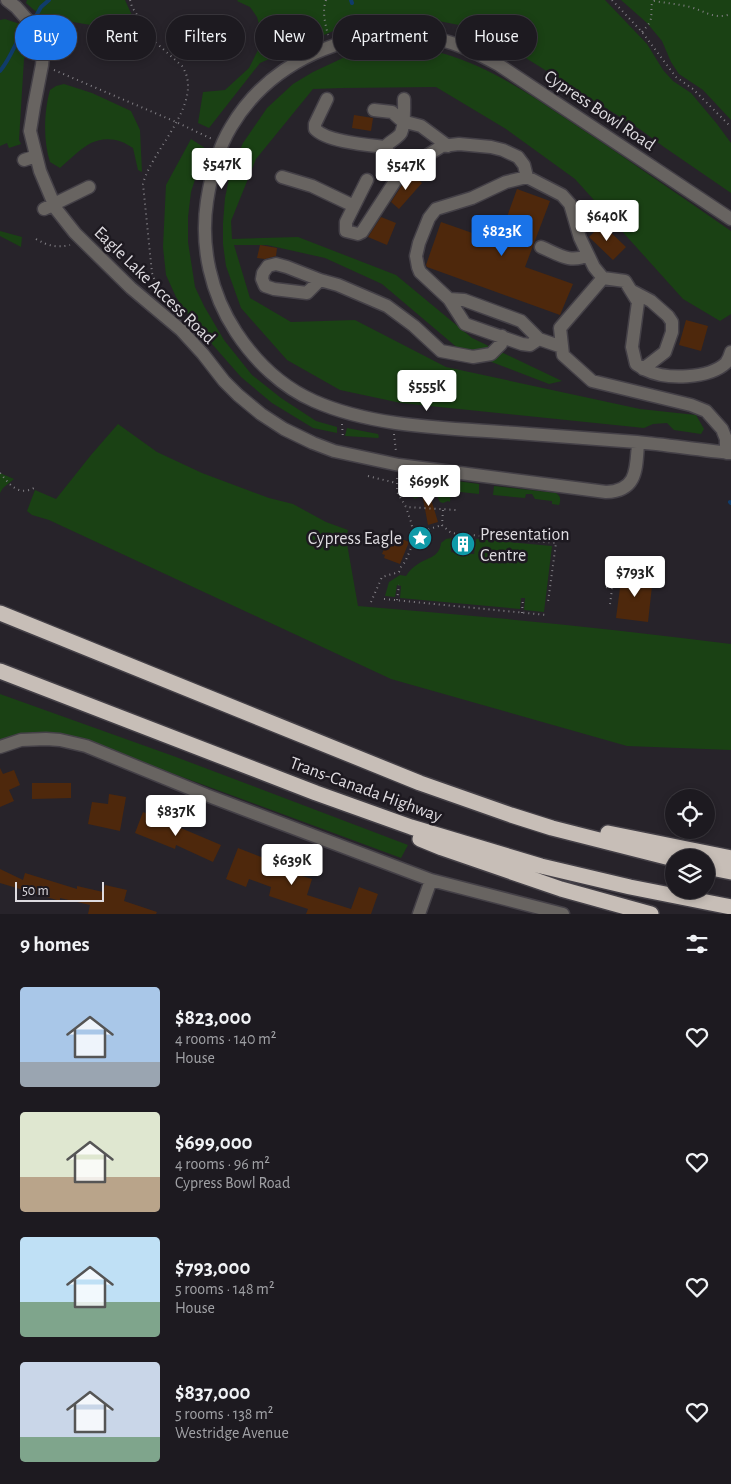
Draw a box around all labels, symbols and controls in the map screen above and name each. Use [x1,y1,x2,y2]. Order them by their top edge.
chip: Buy [15,15,77,60]
chip: Rent [87,15,156,60]
chip: Filters [166,15,245,60]
chip: New [255,15,323,60]
chip: Apartment [333,15,446,60]
chip: House [456,15,537,60]
street label: Cypress Bowl Road [541,67,658,155]
pin: $547K [187,148,257,190]
pin: $547K [371,148,441,191]
text: $547K [203,156,241,172]
text: $547K [387,157,425,173]
pin: $640K [572,200,642,242]
text: $640K [587,208,627,224]
pin: $823K [467,214,537,257]
text: $823K [483,223,521,239]
street label: Eagle Lake Access Road [90,224,218,348]
pin: $555K [392,370,462,412]
text: $555K [408,378,446,394]
pin: $699K [394,464,464,507]
text: $699K [409,473,449,489]
place icon: Cypress Eagle [407,525,433,551]
place label: Presentation Centre [480,526,570,565]
place label: Cypress Eagle [308,530,402,548]
building icon: Presentation Centre [450,531,476,557]
pin: $793K [600,556,670,598]
text: $793K [616,564,654,580]
street label: Trans-Canada Highway [287,754,445,826]
map controls [665,789,715,899]
button: locate [665,789,715,839]
pin: $837K [141,794,211,837]
text: $837K [157,803,195,819]
pin: $639K [257,844,327,886]
button: layers [665,849,715,899]
text: $639K [273,852,311,868]
scale bar [15,879,104,902]
text: 50 m [22,884,49,898]
icon: filters [683,930,711,958]
text: 9 homes [20,934,90,955]
icon: home [60,1007,120,1067]
text: $823,000 [175,1007,251,1028]
icon: heart [683,1023,711,1051]
text: 4 rooms · 140 m² [175,1031,276,1047]
text: House [175,1050,215,1066]
icon: home [60,1132,120,1192]
text: $699,000 [175,1132,253,1153]
icon: heart [683,1148,711,1176]
text: 4 rooms · 96 m² [175,1156,270,1172]
text: Cypress Bowl Road [175,1175,290,1191]
icon: home [60,1257,120,1317]
text: $793,000 [175,1257,250,1278]
icon: heart [683,1273,711,1301]
text: 5 rooms · 148 m² [175,1281,275,1297]
text: House [175,1300,215,1316]
icon: home [60,1382,120,1442]
text: $837,000 [175,1382,251,1403]
icon: heart [683,1398,711,1426]
text: 5 rooms · 138 m² [175,1406,273,1422]
text: Westridge Avenue [175,1425,289,1441]

